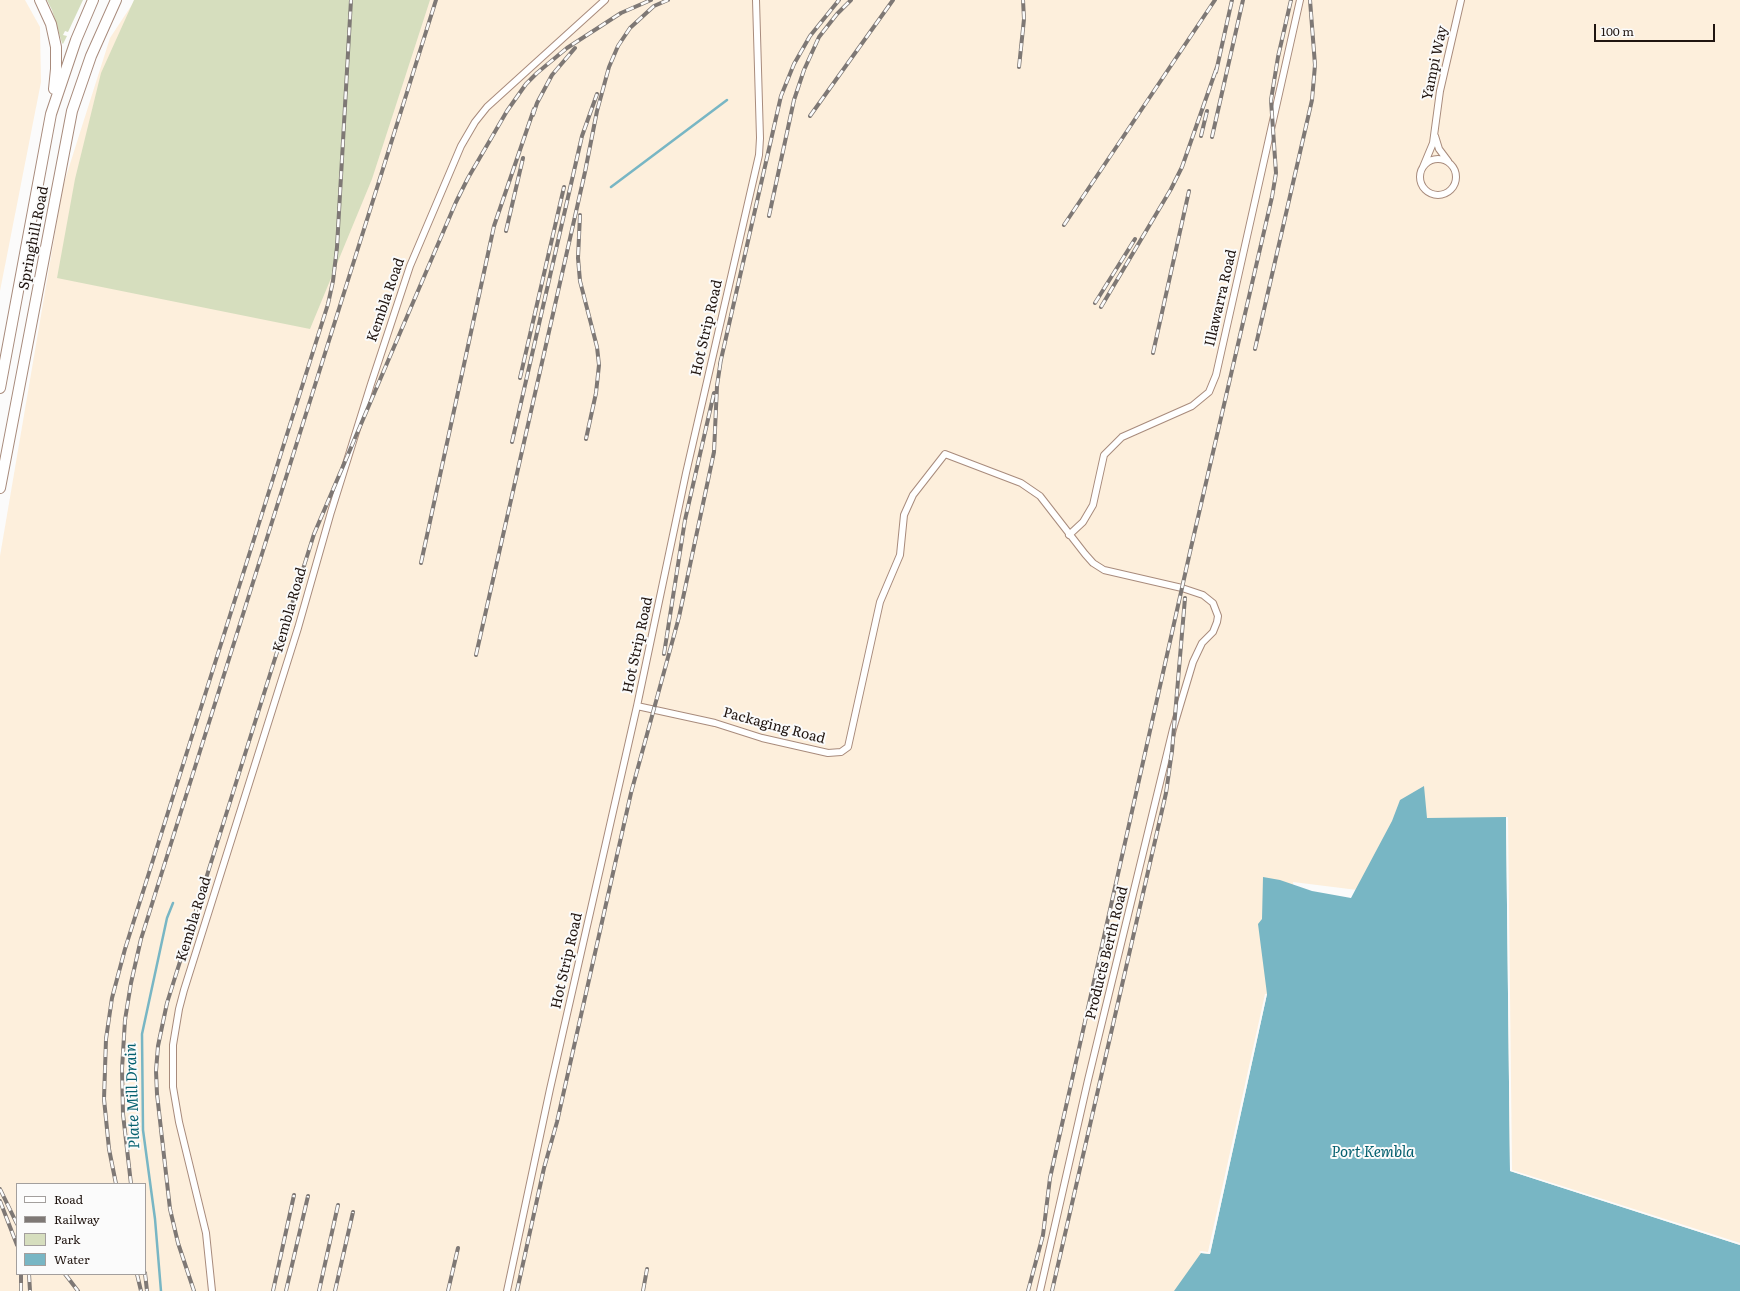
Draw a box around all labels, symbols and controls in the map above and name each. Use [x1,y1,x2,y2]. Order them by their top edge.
scale bar [1596,16,1717,42]
text: 100 m [1601,22,1634,40]
street label: Yampi Way [1419,24,1451,102]
street label: Springhill Road [16,185,52,291]
street label: Illawarra Road [1202,248,1240,348]
street label: Kembla Road [364,256,408,344]
street label: Hot Strip Road [688,278,726,378]
street label: Kembla Road [270,565,310,655]
street label: Hot Strip Road [620,595,656,695]
street label: Packaging Road [721,704,827,748]
street label: Kembla Road [173,875,215,963]
street label: Products Berth Road [1082,885,1132,1021]
street label: Hot Strip Road [548,911,586,1011]
water label: Plate Mill Drain [122,1043,144,1149]
water label: Port Kembla [1331,1144,1415,1162]
legend [16,1183,146,1275]
text: Road [54,1190,83,1208]
text: Railway [54,1210,100,1228]
text: Park [54,1230,80,1248]
text: Water [54,1250,90,1268]

